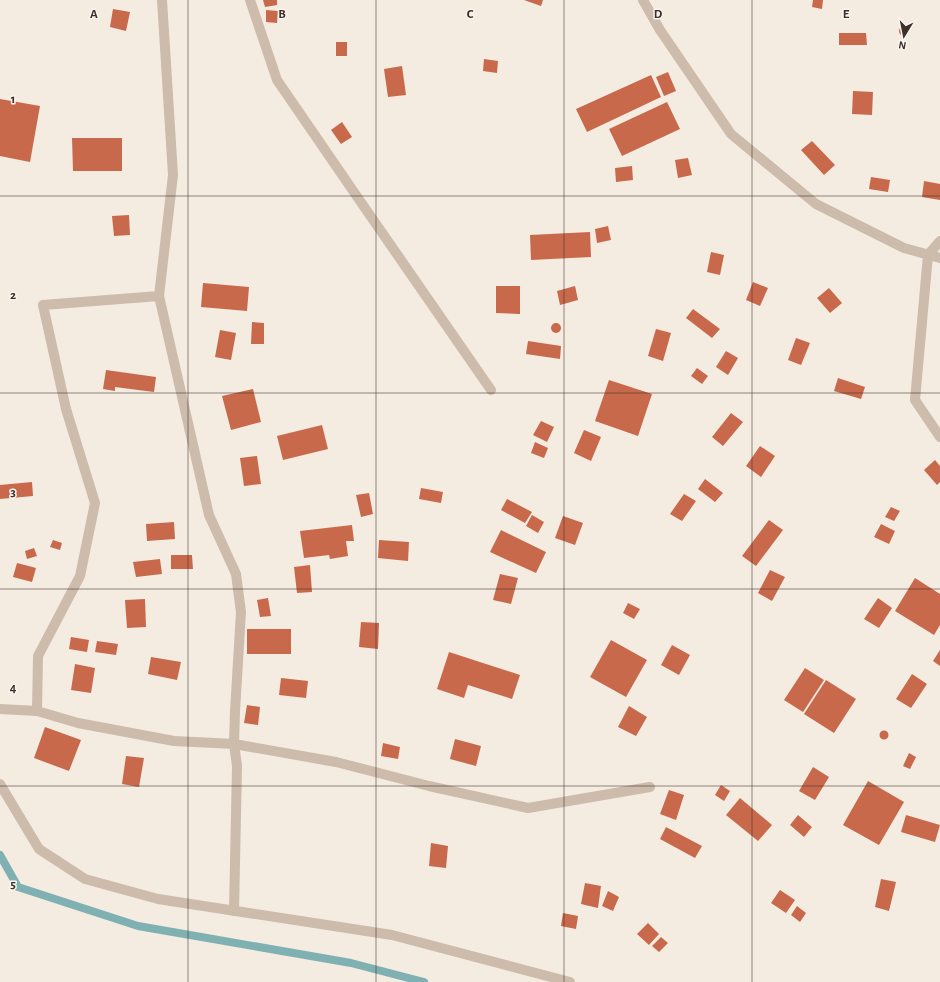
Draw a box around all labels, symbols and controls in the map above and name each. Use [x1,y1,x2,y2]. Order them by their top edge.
text: A [90,8,98,21]
text: B [278,8,286,21]
text: C [467,8,474,21]
text: D [654,8,663,21]
text: E [843,8,850,21]
north arrow [884,16,924,56]
text: N [898,39,907,51]
text: 1 [11,93,15,106]
text: 2 [10,289,16,302]
text: 3 [10,486,16,499]
text: 4 [10,682,17,695]
text: 5 [10,878,16,891]

